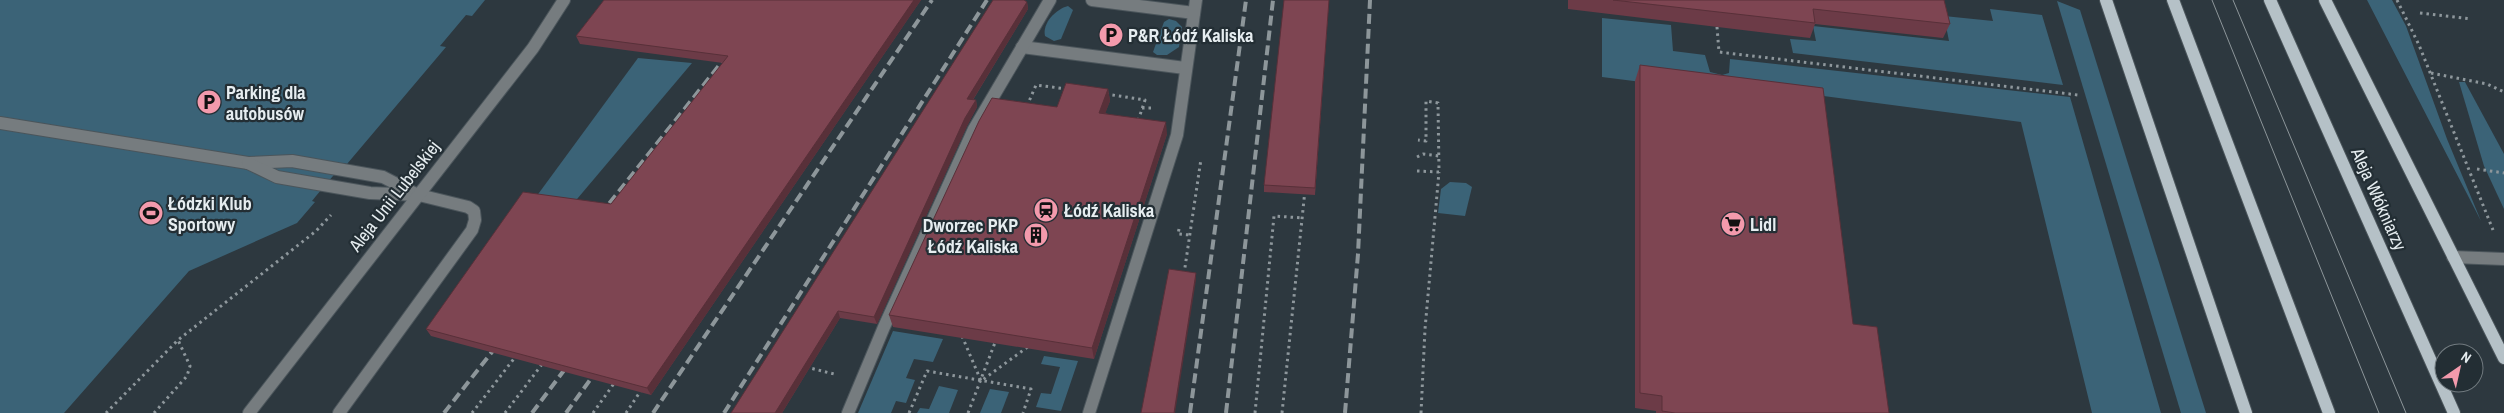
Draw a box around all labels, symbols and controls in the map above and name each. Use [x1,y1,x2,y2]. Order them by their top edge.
parking icon: P&R Łódź Kaliska [1098,22,1124,48]
place label: P&R Łódź Kaliska [1128,23,1254,48]
place label: Parking dla autobusów [226,80,306,126]
parking icon: Parking dla autobusów [196,89,222,115]
street label: Aleja Unii Lubelskiej [342,135,445,258]
street label: Aleja Włókniarzy [2345,143,2413,255]
place label: Łódzki Klub Sportowy [168,191,252,237]
station icon: Łódź Kaliska [1033,197,1059,223]
place label: Łódź Kaliska [1064,198,1155,223]
sports icon: Łódzki Klub Sportowy [138,200,164,226]
supermarket icon: Lidl [1720,211,1746,237]
place label: Lidl [1750,212,1776,237]
place label: Dworzec PKP Łódź Kaliska [923,213,1019,259]
building icon: Dworzec PKP Łódź Kaliska [1023,222,1049,248]
north arrow [2434,343,2484,393]
text: N [2458,347,2475,367]

